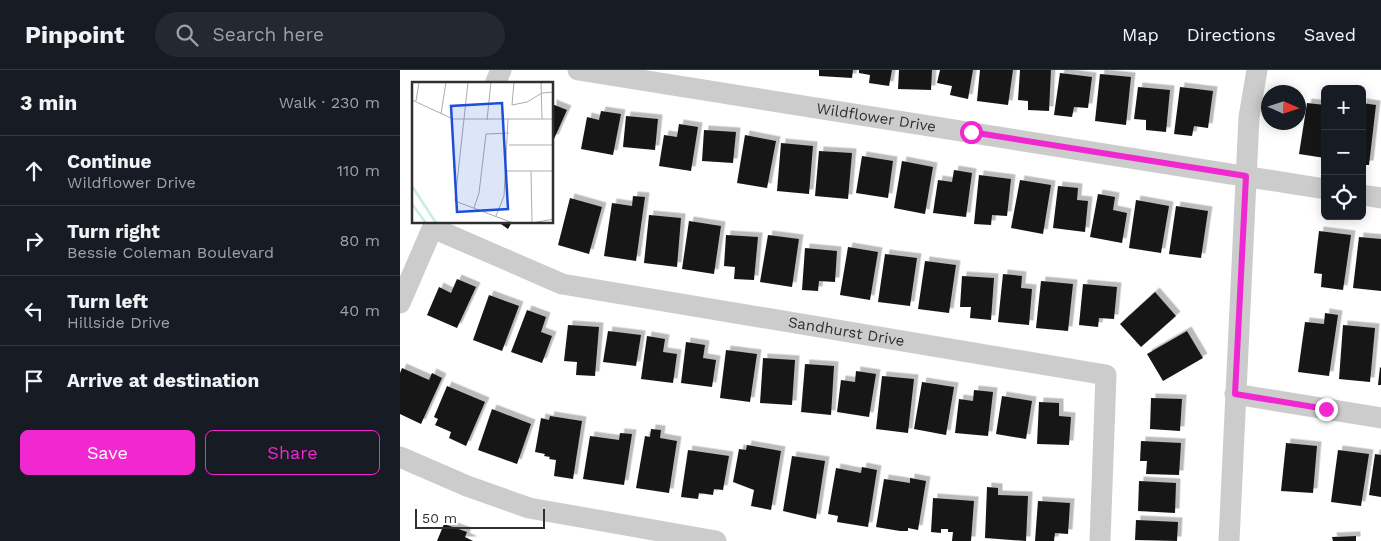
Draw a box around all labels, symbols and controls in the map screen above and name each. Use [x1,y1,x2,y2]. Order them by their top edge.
search box [155,12,505,57]
text: Pinpoint [25,21,125,49]
icon: search [173,21,201,49]
text: Search here [213,23,324,46]
text: Map [1122,24,1159,45]
text: Directions [1187,24,1276,45]
text: Saved [1304,24,1356,45]
inset map [412,82,554,224]
north arrow [1261,85,1306,130]
map controls [1321,85,1366,220]
button: + [1321,85,1366,130]
text: 3 min [20,90,77,115]
text: Walk · 230 m [279,93,380,112]
street label: Wildflower Drive [815,99,937,136]
route start [960,121,983,144]
button: − [1321,130,1366,175]
text: Continue [67,150,151,173]
icon: ahead [20,157,48,185]
text: 110 m [337,161,380,180]
text: Wildflower Drive [67,173,196,192]
button: locate [1321,175,1366,220]
text: Turn right [67,220,160,243]
icon: right [20,227,48,255]
text: 80 m [339,231,380,250]
text: Bessie Coleman Boulevard [67,243,274,262]
text: Turn left [67,290,148,313]
icon: left [20,297,48,325]
text: 40 m [340,301,380,320]
text: Hillside Drive [67,313,170,332]
street label: Sandhurst Drive [787,313,906,350]
icon: arrive [20,367,48,395]
text: Arrive at destination [67,369,259,392]
route end [1315,398,1338,421]
button: Save [20,430,195,475]
button: Share [205,430,380,475]
scale bar [415,506,545,529]
text: 50 m [422,510,457,526]

